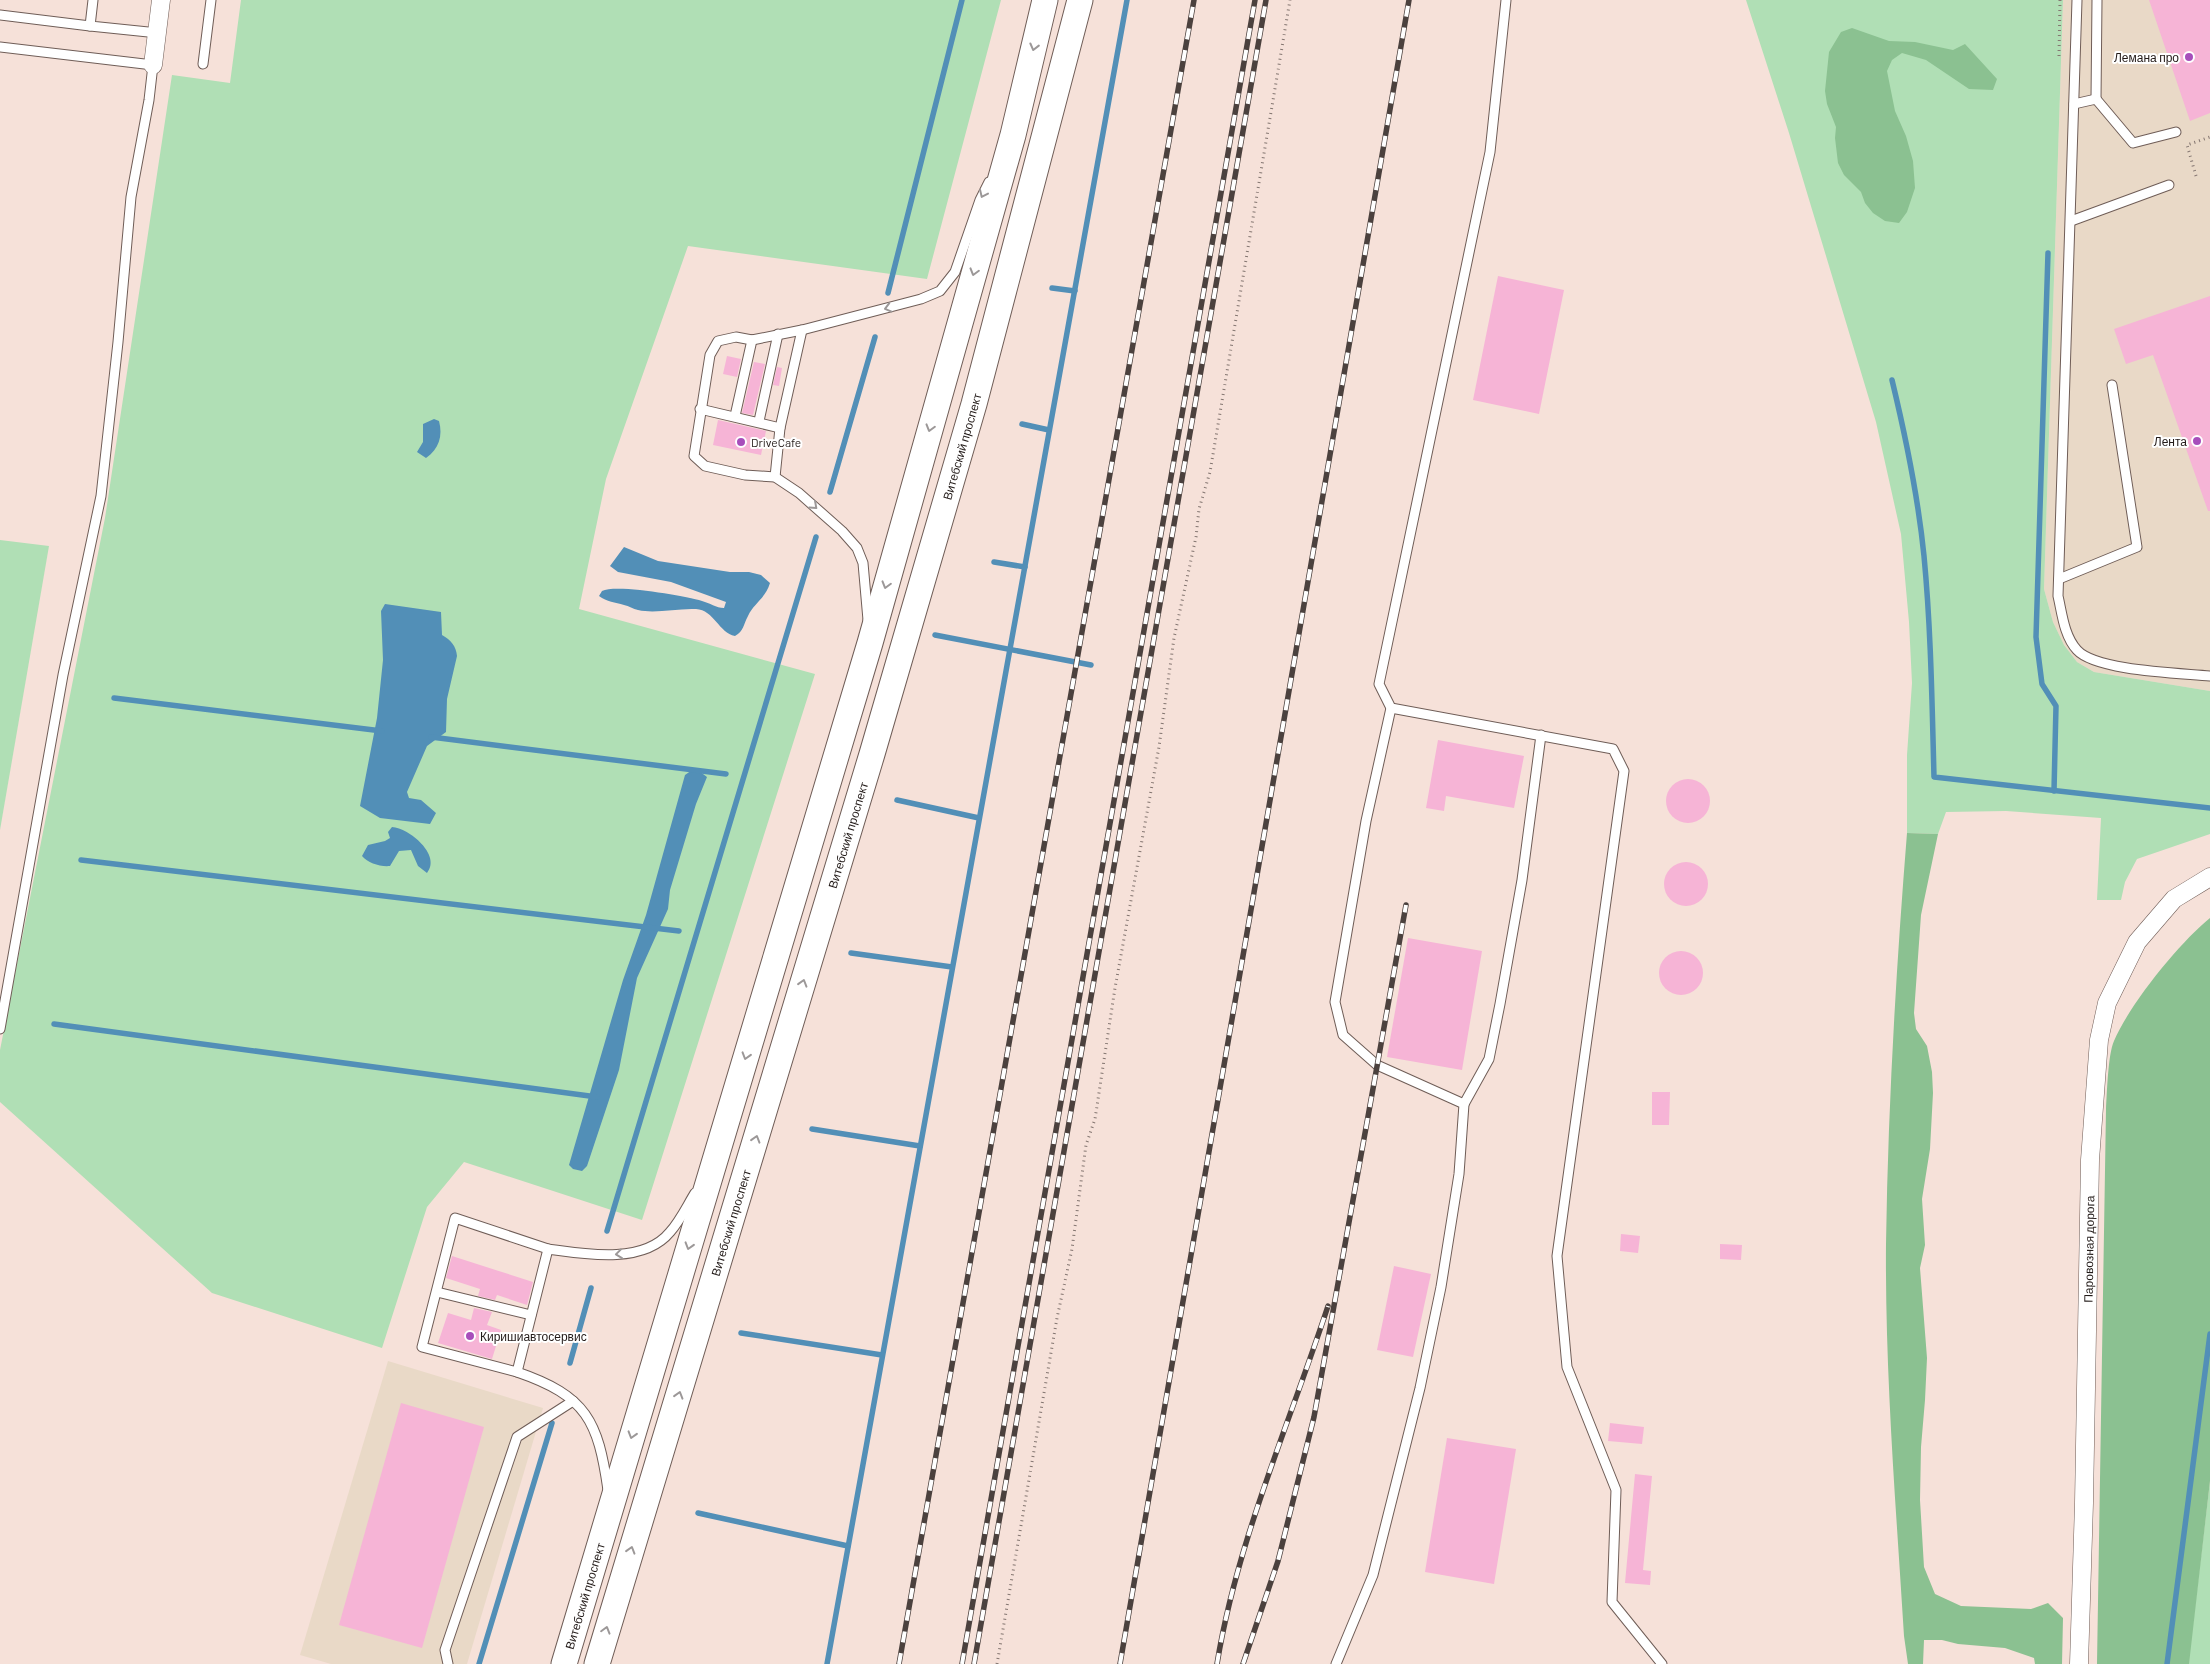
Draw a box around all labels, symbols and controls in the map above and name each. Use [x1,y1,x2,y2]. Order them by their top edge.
one-way arrow [1029,43,1040,52]
place label: Лемана про [2114,50,2179,65]
marker: Лемана про [2183,51,2195,63]
one-way arrow [979,189,989,198]
one-way arrow [969,268,980,276]
one-way arrow [884,303,892,313]
street label: Витебский проспект [939,391,984,501]
one-way arrow [925,424,936,433]
place label: Лента [2154,434,2187,448]
place label: DriveCafe [751,435,801,449]
marker: Лента [2191,435,2203,447]
marker: DriveCafe [735,436,747,448]
one-way arrow [809,500,818,509]
one-way arrow [881,580,892,589]
street label: Витебский проспект [825,780,870,890]
one-way arrow [798,980,808,988]
one-way arrow [741,1052,751,1060]
one-way arrow [751,1135,761,1143]
street label: Витебский проспект [708,1167,753,1278]
street label: Паровозная дорога [2081,1195,2097,1303]
one-way arrow [684,1241,694,1249]
one-way arrow [615,1248,623,1259]
place label: Киришиавтосервис [480,1329,587,1344]
marker: Киришиавтосервис [464,1330,476,1342]
one-way arrow [673,1391,683,1400]
one-way arrow [628,1430,638,1438]
street label: Витебский проспект [562,1541,607,1651]
one-way arrow [625,1546,635,1555]
one-way arrow [601,1627,611,1635]

